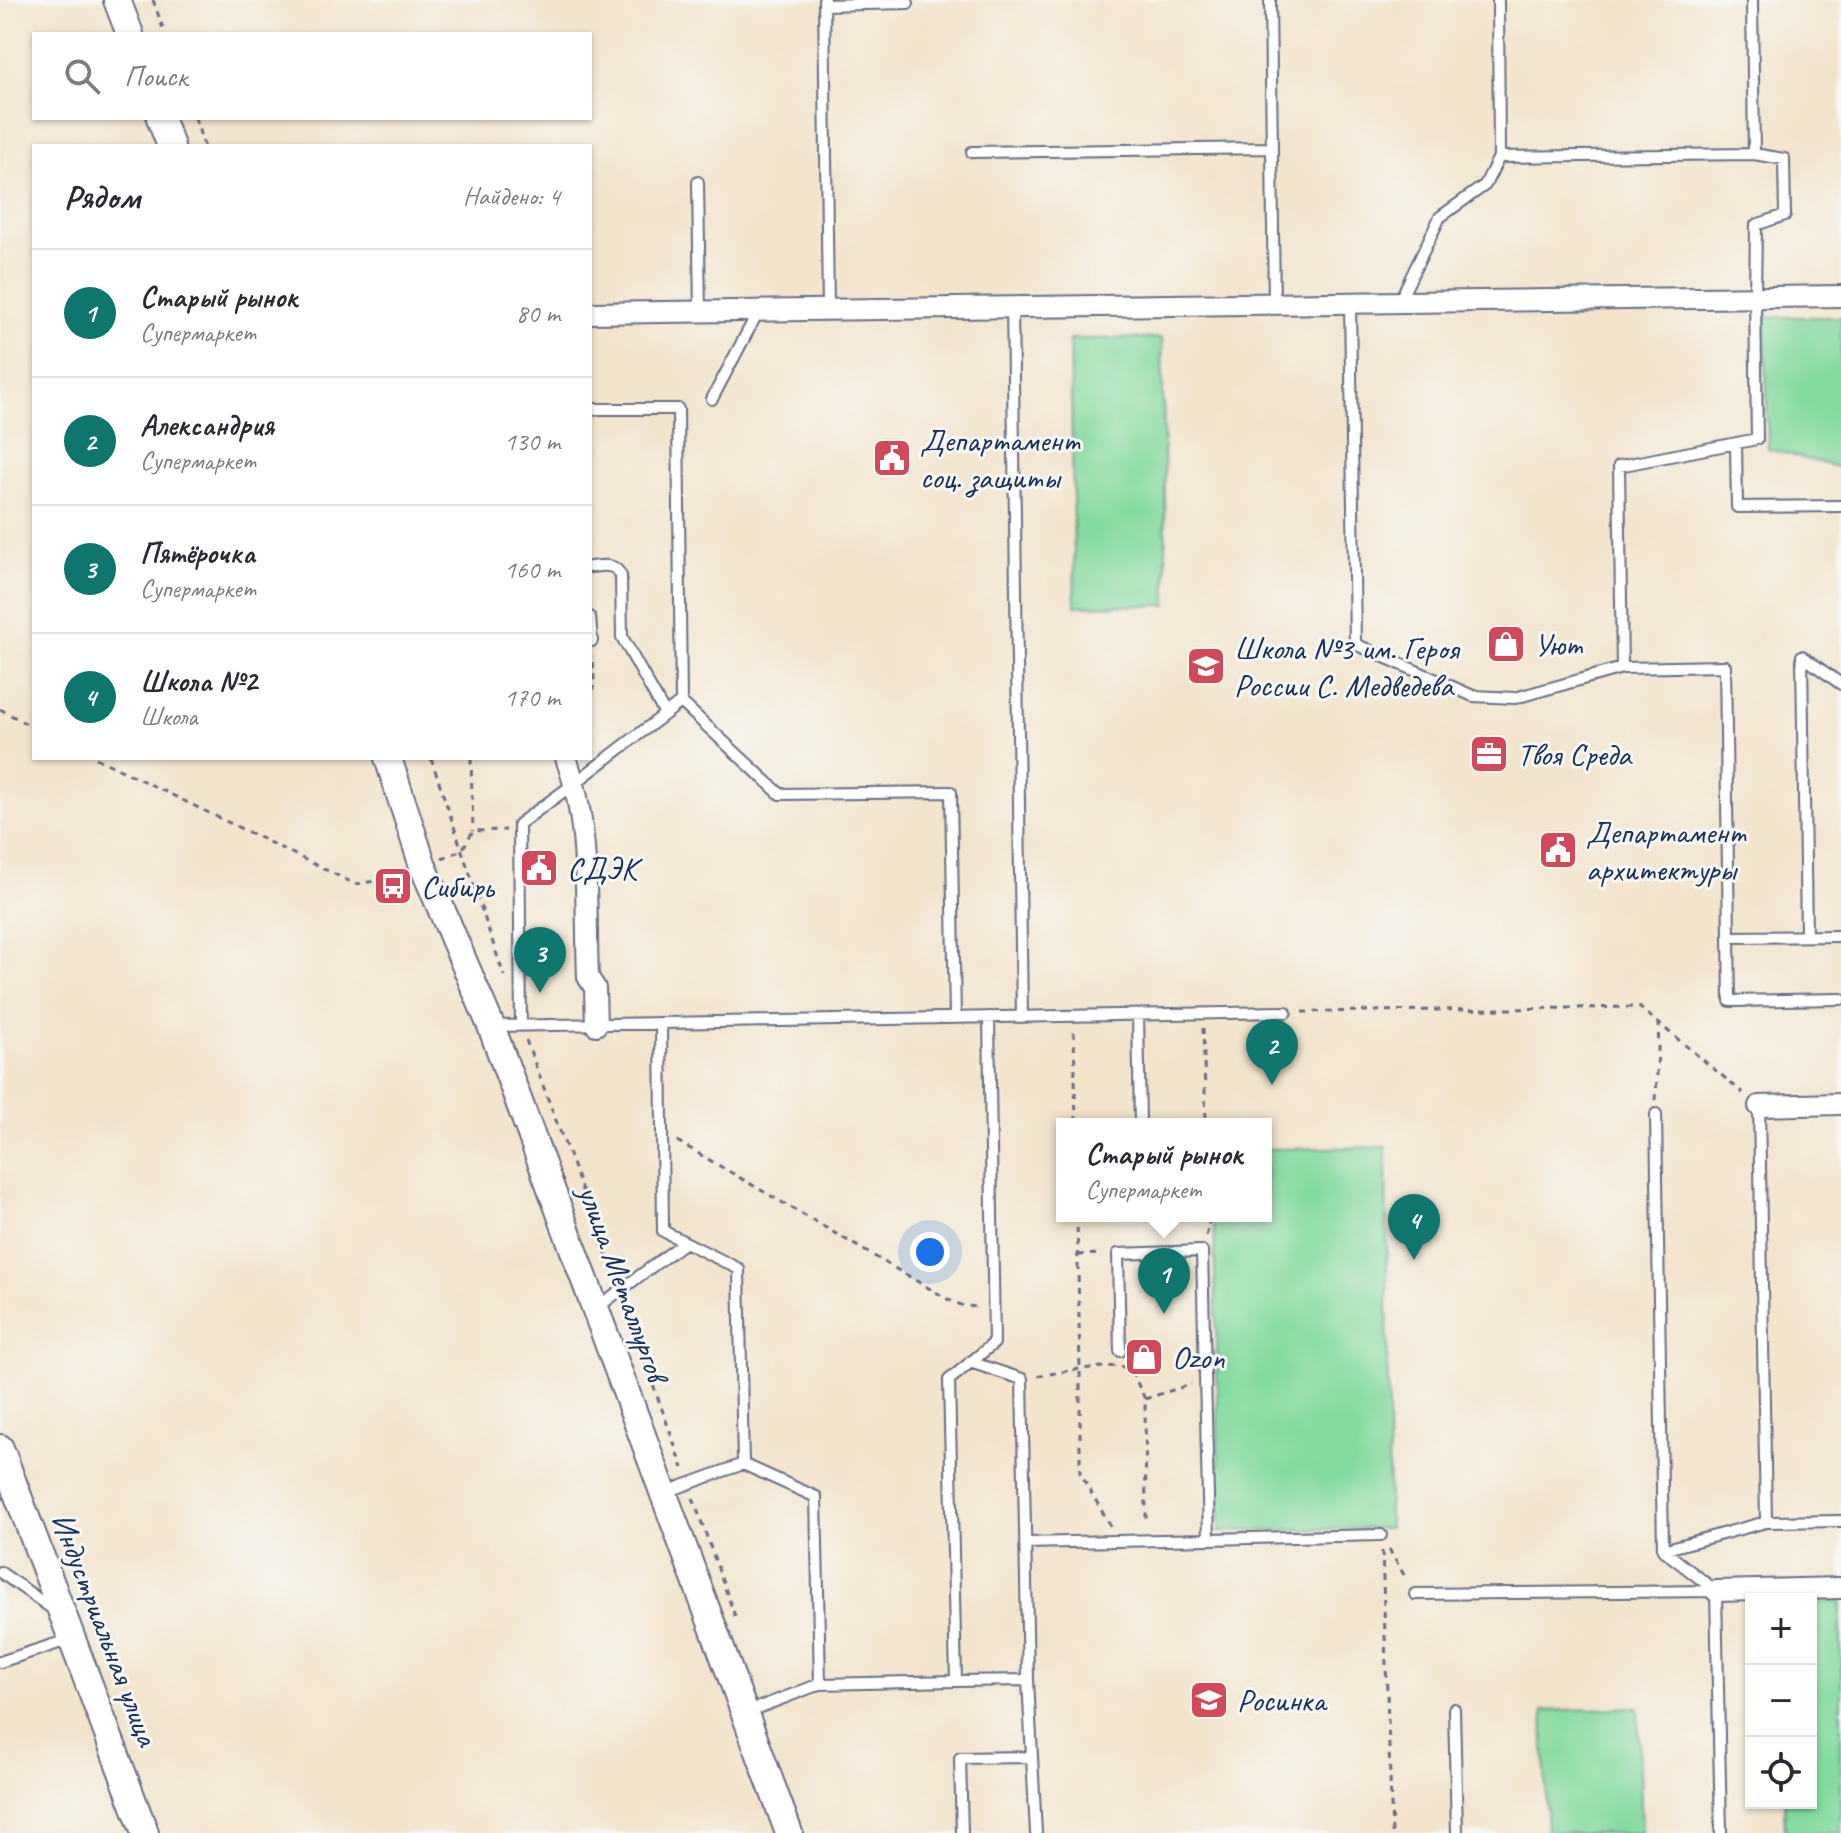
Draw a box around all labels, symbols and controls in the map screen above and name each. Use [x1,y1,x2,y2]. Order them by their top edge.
search box [32,32,592,120]
icon: search [60,54,104,98]
text: Поиск [124,57,187,95]
text: Рядом [64,175,140,218]
text: Найдено: 4 [463,180,560,213]
text: Старый рынок [140,278,297,316]
text: 1 [84,297,96,330]
text: 80 m [516,297,560,330]
text: Супермаркет [140,316,256,349]
text: Александрия [140,406,274,444]
place label: Департамент соц. защиты [920,420,1081,498]
text: 2 [84,425,96,458]
text: 130 m [504,425,560,458]
public building icon: Департамент соц. защиты [871,437,913,479]
text: Супермаркет [140,444,256,477]
text: Пятёрочка [140,534,255,572]
text: 3 [84,553,96,586]
text: 160 m [504,553,560,586]
text: Супермаркет [140,572,256,605]
shop icon: Уют [1485,623,1527,665]
place label: Уют [1534,624,1584,665]
place label: Школа №3 им. Героя России С. Медведева [1234,628,1461,706]
school or university icon: Школа №3 им. Героя России С. Медведева [1185,645,1227,687]
text: Школа №2 [140,662,257,700]
text: 4 [84,681,96,714]
text: 170 m [504,681,560,714]
text: Школа [140,700,197,733]
office icon: Твоя Среда [1468,733,1510,775]
place label: Твоя Среда [1517,734,1633,775]
place label: Департамент архитектуры [1586,812,1747,890]
public building icon: Департамент архитектуры [1537,829,1579,871]
public building icon: СДЭК [518,847,560,889]
place label: СДЭК [567,848,643,889]
bus stop icon: Сибирь [372,865,414,907]
place label: Сибирь [421,866,495,907]
pin: 3 [514,927,566,993]
pin: 2 [1246,1019,1298,1085]
popup [1056,1118,1272,1222]
text: Старый рынок [1085,1135,1243,1173]
text: Супермаркет [1085,1173,1201,1206]
street label: улица Металлургов [568,1178,679,1392]
pin: 4 [1388,1194,1440,1260]
your location [910,1232,950,1272]
pin: 1 [1138,1248,1190,1314]
shop icon: Ozon [1123,1336,1165,1378]
place label: Ozon [1172,1337,1225,1378]
street label: Индустриальная улица [42,1507,169,1753]
map controls [1745,1593,1817,1809]
button: + [1745,1593,1817,1665]
button: − [1745,1665,1817,1737]
school or university icon: Росинка [1188,1679,1230,1721]
place label: Росинка [1237,1680,1328,1721]
button: locate [1745,1737,1817,1809]

